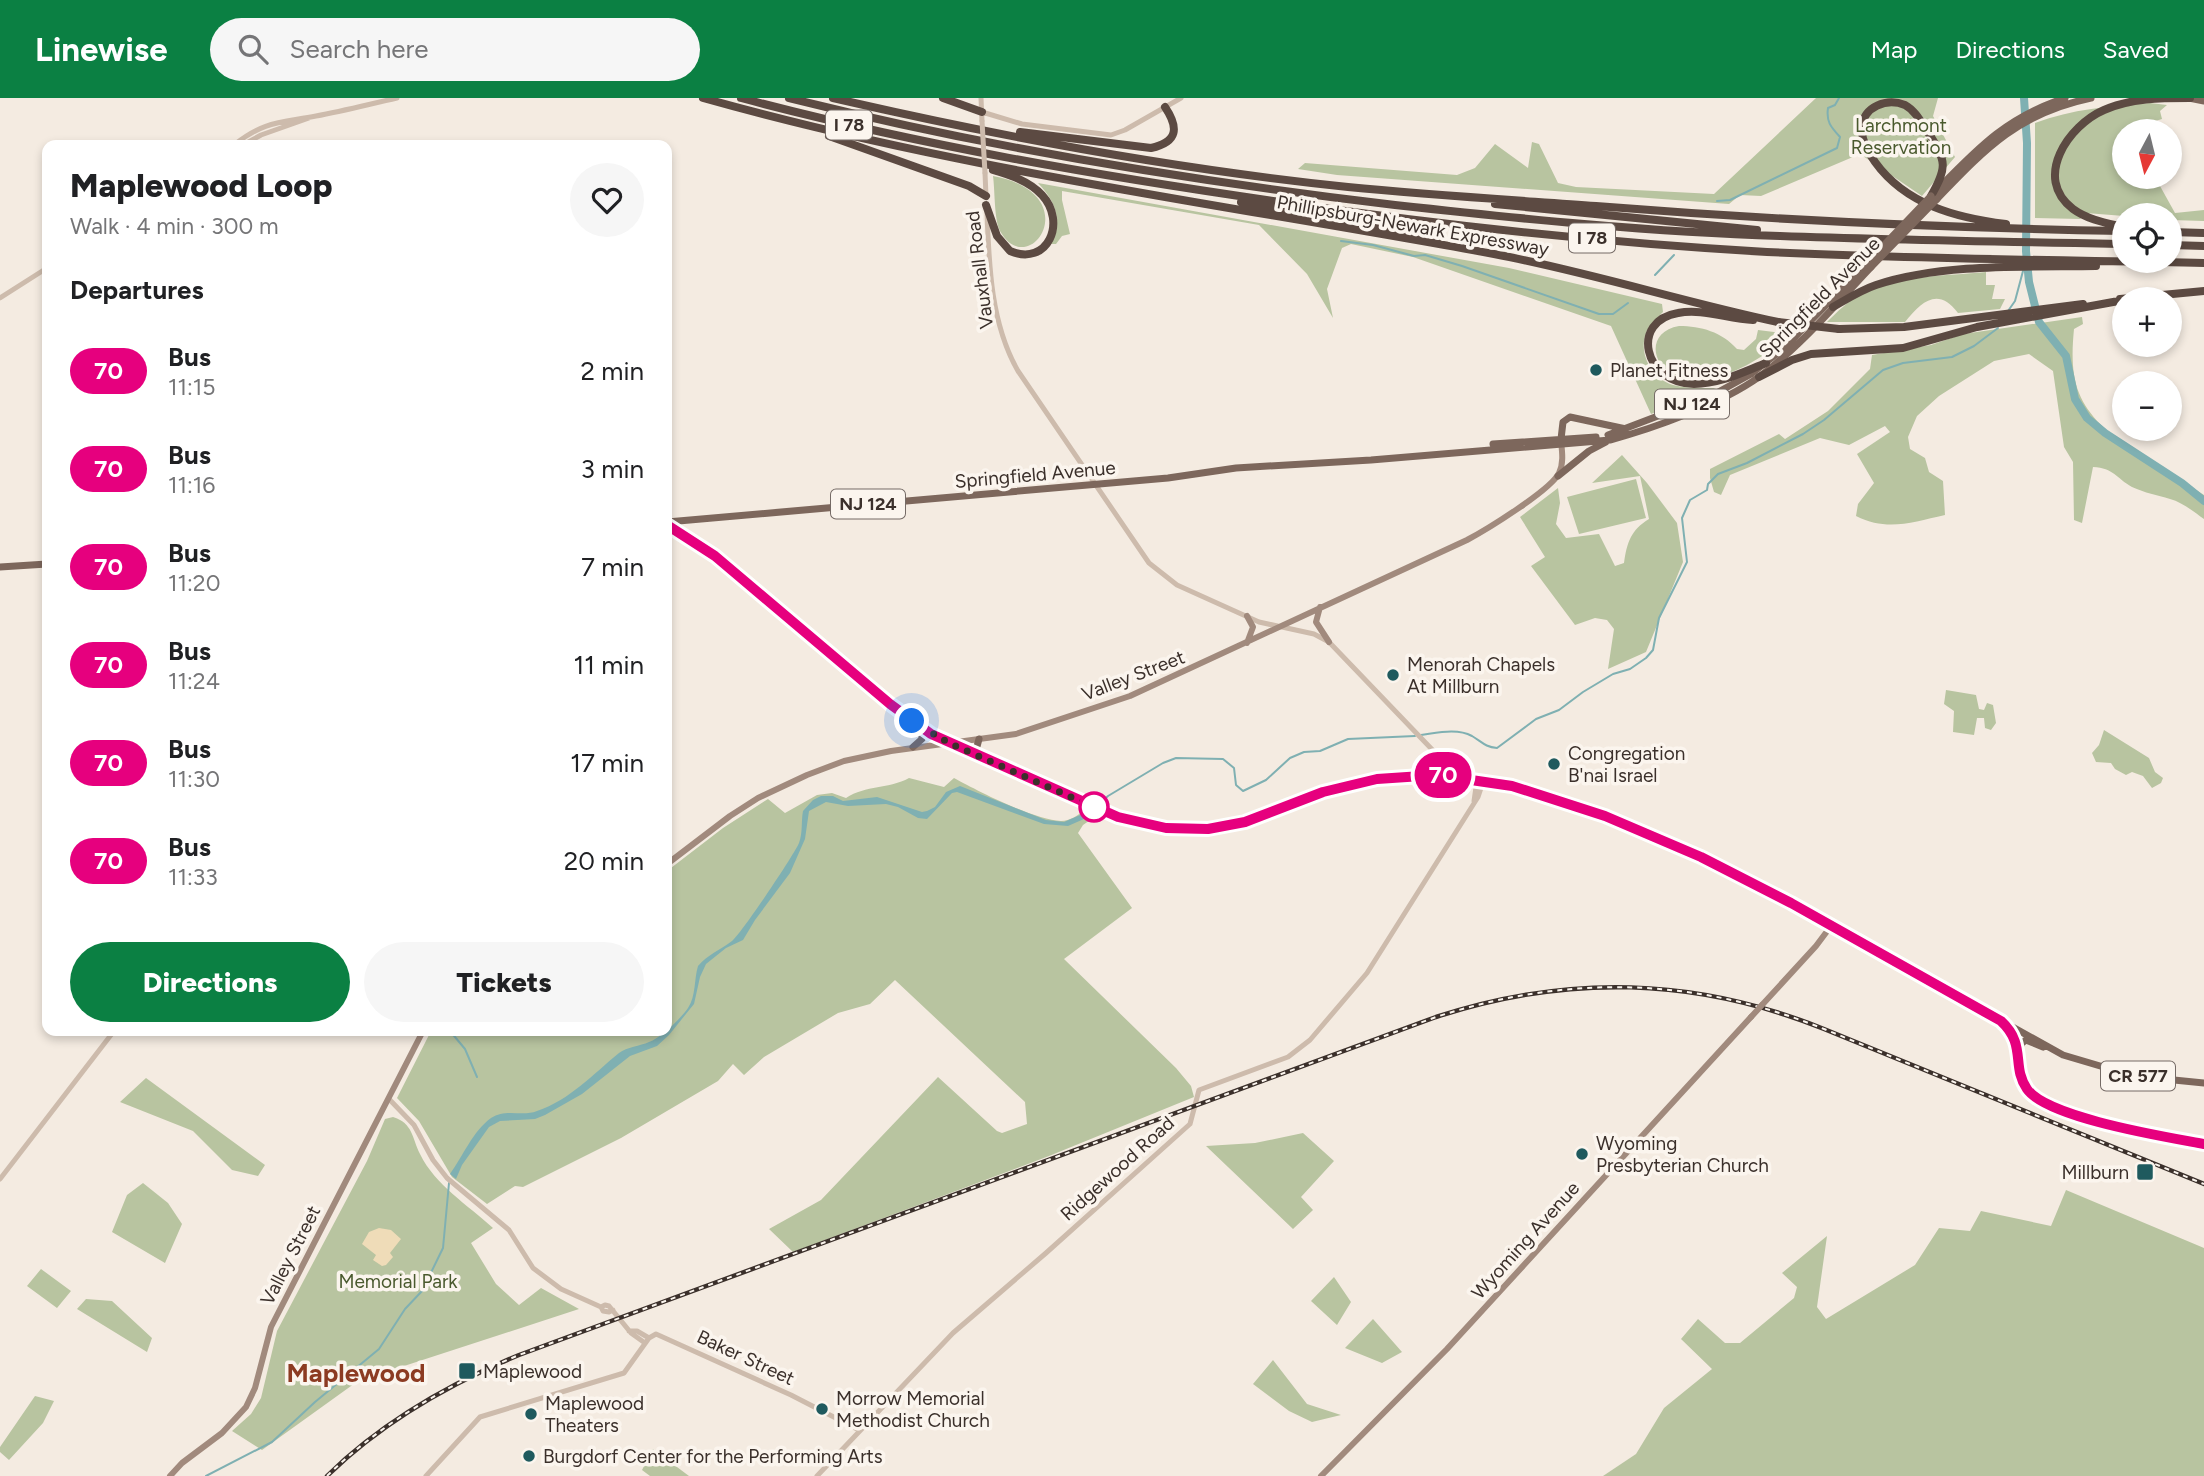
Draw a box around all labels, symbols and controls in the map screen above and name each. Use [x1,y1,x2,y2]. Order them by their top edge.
search box [210,18,700,81]
text: Linewise [35,30,168,69]
icon: search [234,30,272,68]
text: Search here [290,33,428,65]
text: Map [1871,35,1917,64]
text: Directions [1955,35,2065,64]
text: Saved [2103,35,2169,64]
road number: I 78 [826,110,872,140]
park label: Larchmont Reservation [1851,114,1951,159]
north arrow [2112,119,2182,189]
map controls [2112,119,2182,441]
button: heart [570,163,644,237]
text: Maplewood Loop [70,166,332,205]
street label: Phillipsburg-Newark Expressway [1275,190,1551,261]
button: locate [2112,203,2182,273]
street label: Vauxhall Road [961,210,998,330]
text: Walk · 4 min · 300 m [70,212,278,240]
road number: I 78 [1569,223,1615,252]
street label: Springfield Avenue [1754,232,1885,363]
text: Departures [70,274,204,306]
button: + [2112,287,2182,357]
text: Bus [168,341,211,373]
text: 2 min [580,355,644,387]
text: 70 [94,356,123,385]
place label: Planet Fitness [1610,359,1728,382]
marker: Planet Fitness [1588,362,1604,378]
button: − [2112,371,2182,441]
text: 11:15 [168,373,216,401]
road number: NJ 124 [1655,390,1729,418]
text: Bus [168,439,211,471]
text: 3 min [581,453,644,485]
text: 70 [94,454,123,483]
street label: Springfield Avenue [954,456,1117,493]
text: 11:16 [168,471,215,499]
road number: NJ 124 [831,490,905,518]
text: Bus [168,537,211,569]
text: 7 min [581,551,644,583]
text: 70 [94,552,123,581]
text: 11:20 [168,569,220,597]
text: Bus [168,635,211,667]
street label: Valley Street [1078,645,1188,706]
text: 11 min [573,649,644,681]
text: 70 [94,650,123,679]
place label: Menorah Chapels At Millburn [1407,653,1555,698]
text: 11:24 [168,667,220,695]
marker: Menorah Chapels At Millburn [1385,667,1401,683]
your location [894,703,929,738]
text: Bus [168,733,211,765]
place label: Congregation B'nai Israel [1568,742,1685,787]
text: 17 min [570,747,644,779]
text: 70 [94,748,123,777]
line badge: 70 [1412,752,1474,798]
marker: Congregation B'nai Israel [1546,756,1562,772]
text: 70 [1429,760,1457,789]
text: 11:30 [168,765,220,793]
unlabelled marker [1079,792,1109,822]
text: Bus [168,831,211,863]
text: 20 min [564,845,644,877]
text: 70 [94,846,123,875]
text: 11:33 [168,863,218,891]
button: Directions [70,942,350,1022]
button: Tickets [364,942,644,1022]
road number: CR 577 [2101,1062,2175,1091]
street label: Ridgewood Road [1056,1111,1179,1225]
place label: Wyoming Presbyterian Church [1596,1132,1769,1177]
marker: Wyoming Presbyterian Church [1574,1146,1590,1162]
place label: Millburn [2061,1161,2129,1184]
marker: Millburn [2135,1162,2155,1182]
street label: Wyoming Avenue [1467,1177,1584,1304]
street label: Valley Street [256,1202,325,1309]
park label: Memorial Park [338,1270,458,1293]
street label: Baker Street [693,1325,798,1390]
district label: Maplewood [287,1357,425,1389]
place label: Maplewood [483,1360,582,1383]
marker: Maplewood [457,1361,477,1381]
place label: Morrow Memorial Methodist Church [836,1387,990,1432]
place label: Maplewood Theaters [545,1392,644,1437]
marker: Morrow Memorial Methodist Church [814,1401,830,1417]
marker: Maplewood Theaters [523,1406,539,1422]
place label: Burgdorf Center for the Performing Arts [543,1445,883,1468]
marker: Burgdorf Center for the Performing Arts [521,1448,537,1464]

